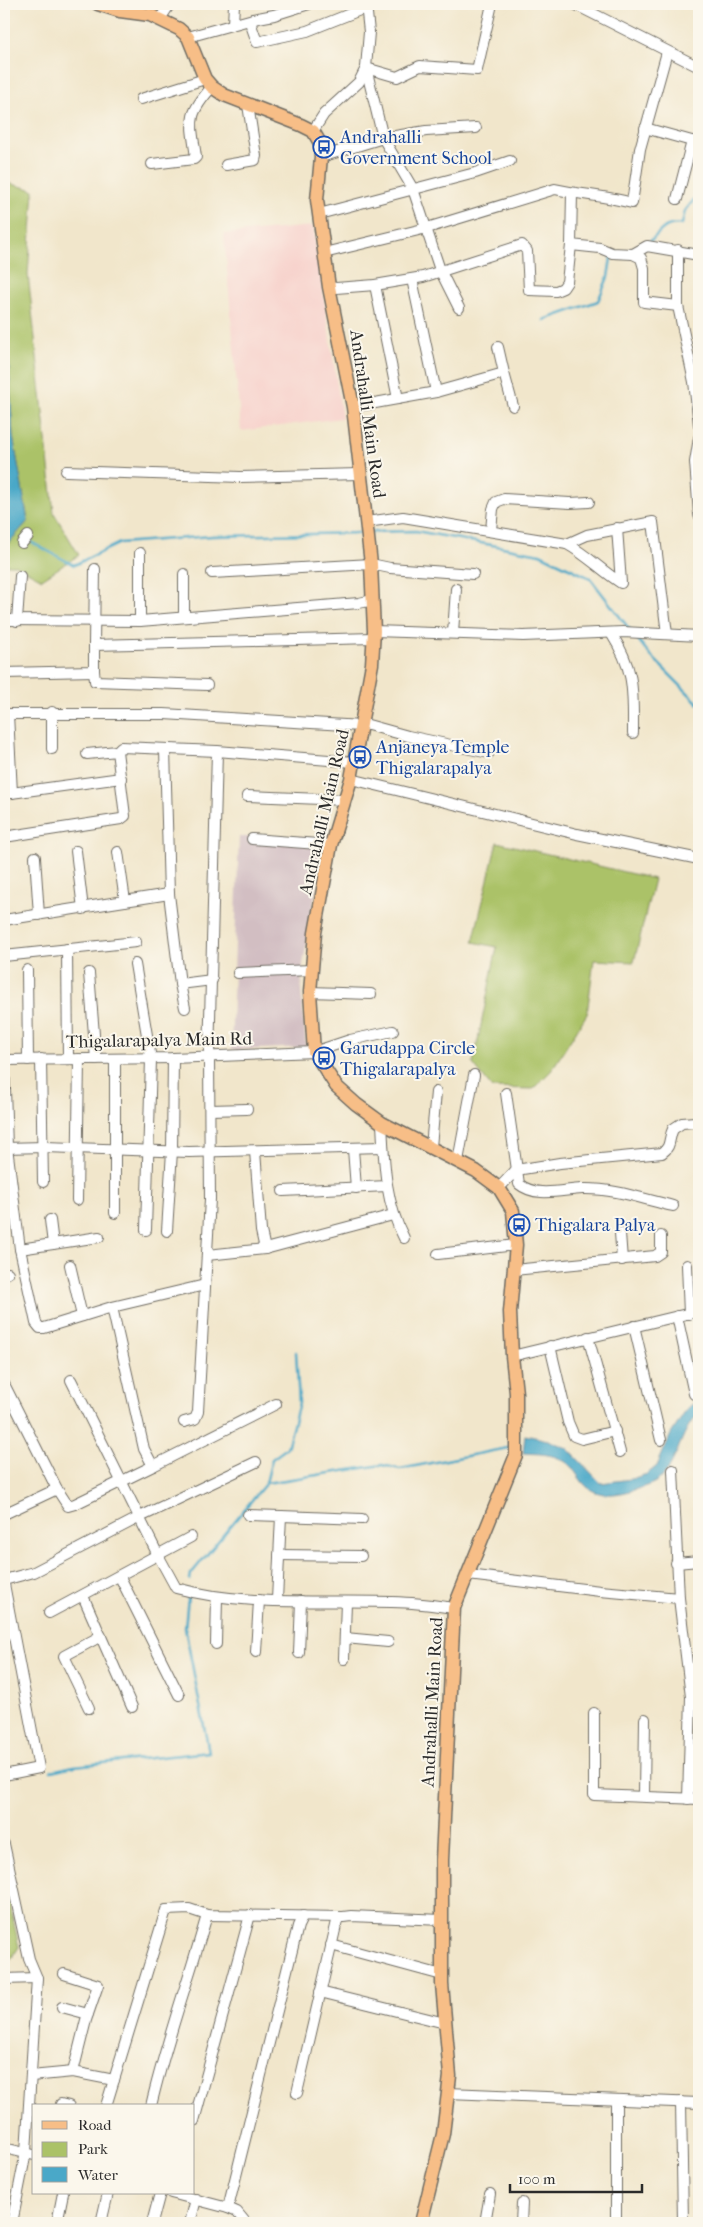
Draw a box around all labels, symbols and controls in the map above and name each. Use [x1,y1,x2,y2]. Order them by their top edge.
place label: Andrahalli Government School [339,127,492,169]
bus stop icon: Andrahalli Government School [312,135,336,159]
street label: Andrahalli Main Road [345,327,390,500]
street label: Andrahalli Main Road [295,727,354,898]
place label: Anjaneya Temple Thigalarapalya [375,737,509,779]
bus stop icon: Anjaneya Temple Thigalarapalya [348,745,372,769]
street label: Thigalarapalya Main Rd [66,1028,253,1053]
place label: Garudappa Circle Thigalarapalya [340,1038,475,1080]
bus stop icon: Garudappa Circle Thigalarapalya [312,1046,336,1070]
bus stop icon: Thigalara Palya [507,1213,531,1237]
place label: Thigalara Palya [535,1215,656,1236]
street label: Andrahalli Main Road [418,1616,447,1788]
legend [32,2104,195,2194]
text: Road [78,2116,112,2134]
text: Park [78,2140,108,2158]
scale bar [510,2162,643,2194]
text: Water [77,2166,118,2184]
text: 100 m [518,2170,556,2188]

